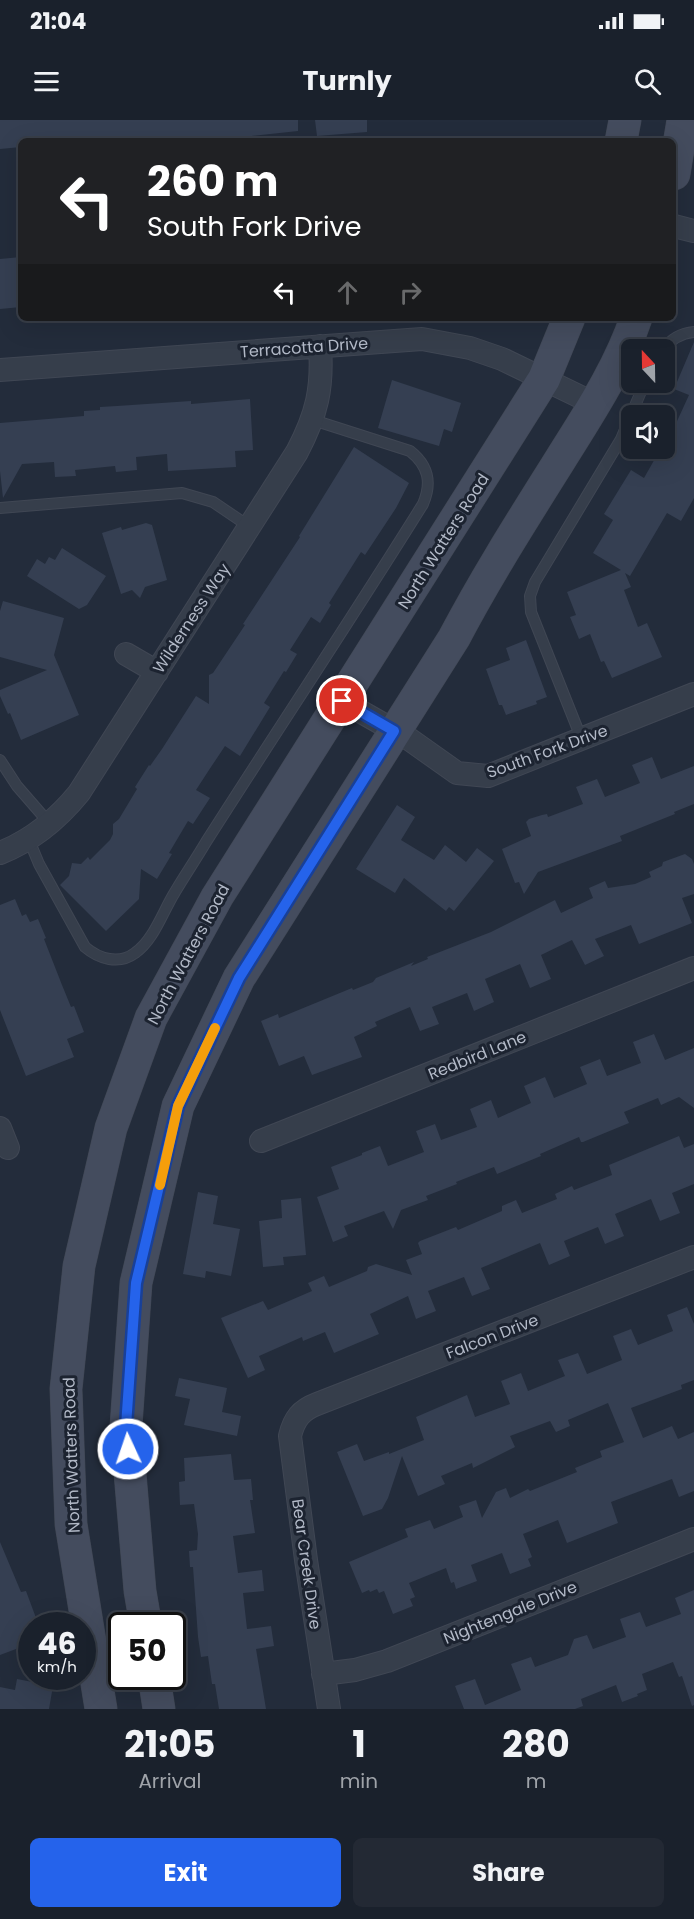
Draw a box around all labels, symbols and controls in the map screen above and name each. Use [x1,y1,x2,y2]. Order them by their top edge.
text: 21:04 [30,6,86,37]
text: Turnly [303,62,391,99]
icon: menu [30,65,63,98]
icon: search [631,65,664,98]
text: 260 m [147,152,279,211]
icon: left [48,162,126,240]
text: South Fork Drive [147,208,362,245]
icon: left [268,276,301,309]
icon: ahead [331,276,364,309]
icon: right [394,276,427,309]
street label: Terracotta Drive [239,332,369,363]
north arrow [621,339,675,393]
map controls [621,339,675,459]
button: sound [621,405,675,459]
street label: North Watters Road [392,469,495,614]
street label: Wilderness Way [147,559,236,678]
pin [316,675,367,726]
icon: arrive [325,684,358,717]
street label: South Fork Drive [484,719,611,784]
street label: North Watters Road [142,880,235,1028]
street label: Redbird Lane [425,1025,530,1086]
street label: Falcon Drive [443,1308,542,1365]
street label: North Watters Road [57,1377,86,1533]
position arrow [96,1417,160,1481]
street label: Bear Creek Drive [286,1497,327,1631]
street label: Nightengale Drive [440,1575,580,1650]
speed limit sign: 50 [108,1612,186,1690]
text: 46 [37,1622,77,1665]
text: km/h [37,1656,77,1677]
text: 21:05 [124,1719,215,1770]
text: 1 [352,1719,366,1770]
text: 280 [502,1719,570,1770]
text: Arrival [138,1767,201,1795]
text: min [340,1767,378,1795]
text: m [526,1767,546,1795]
button: Exit [30,1838,341,1907]
button: Share [353,1838,664,1907]

